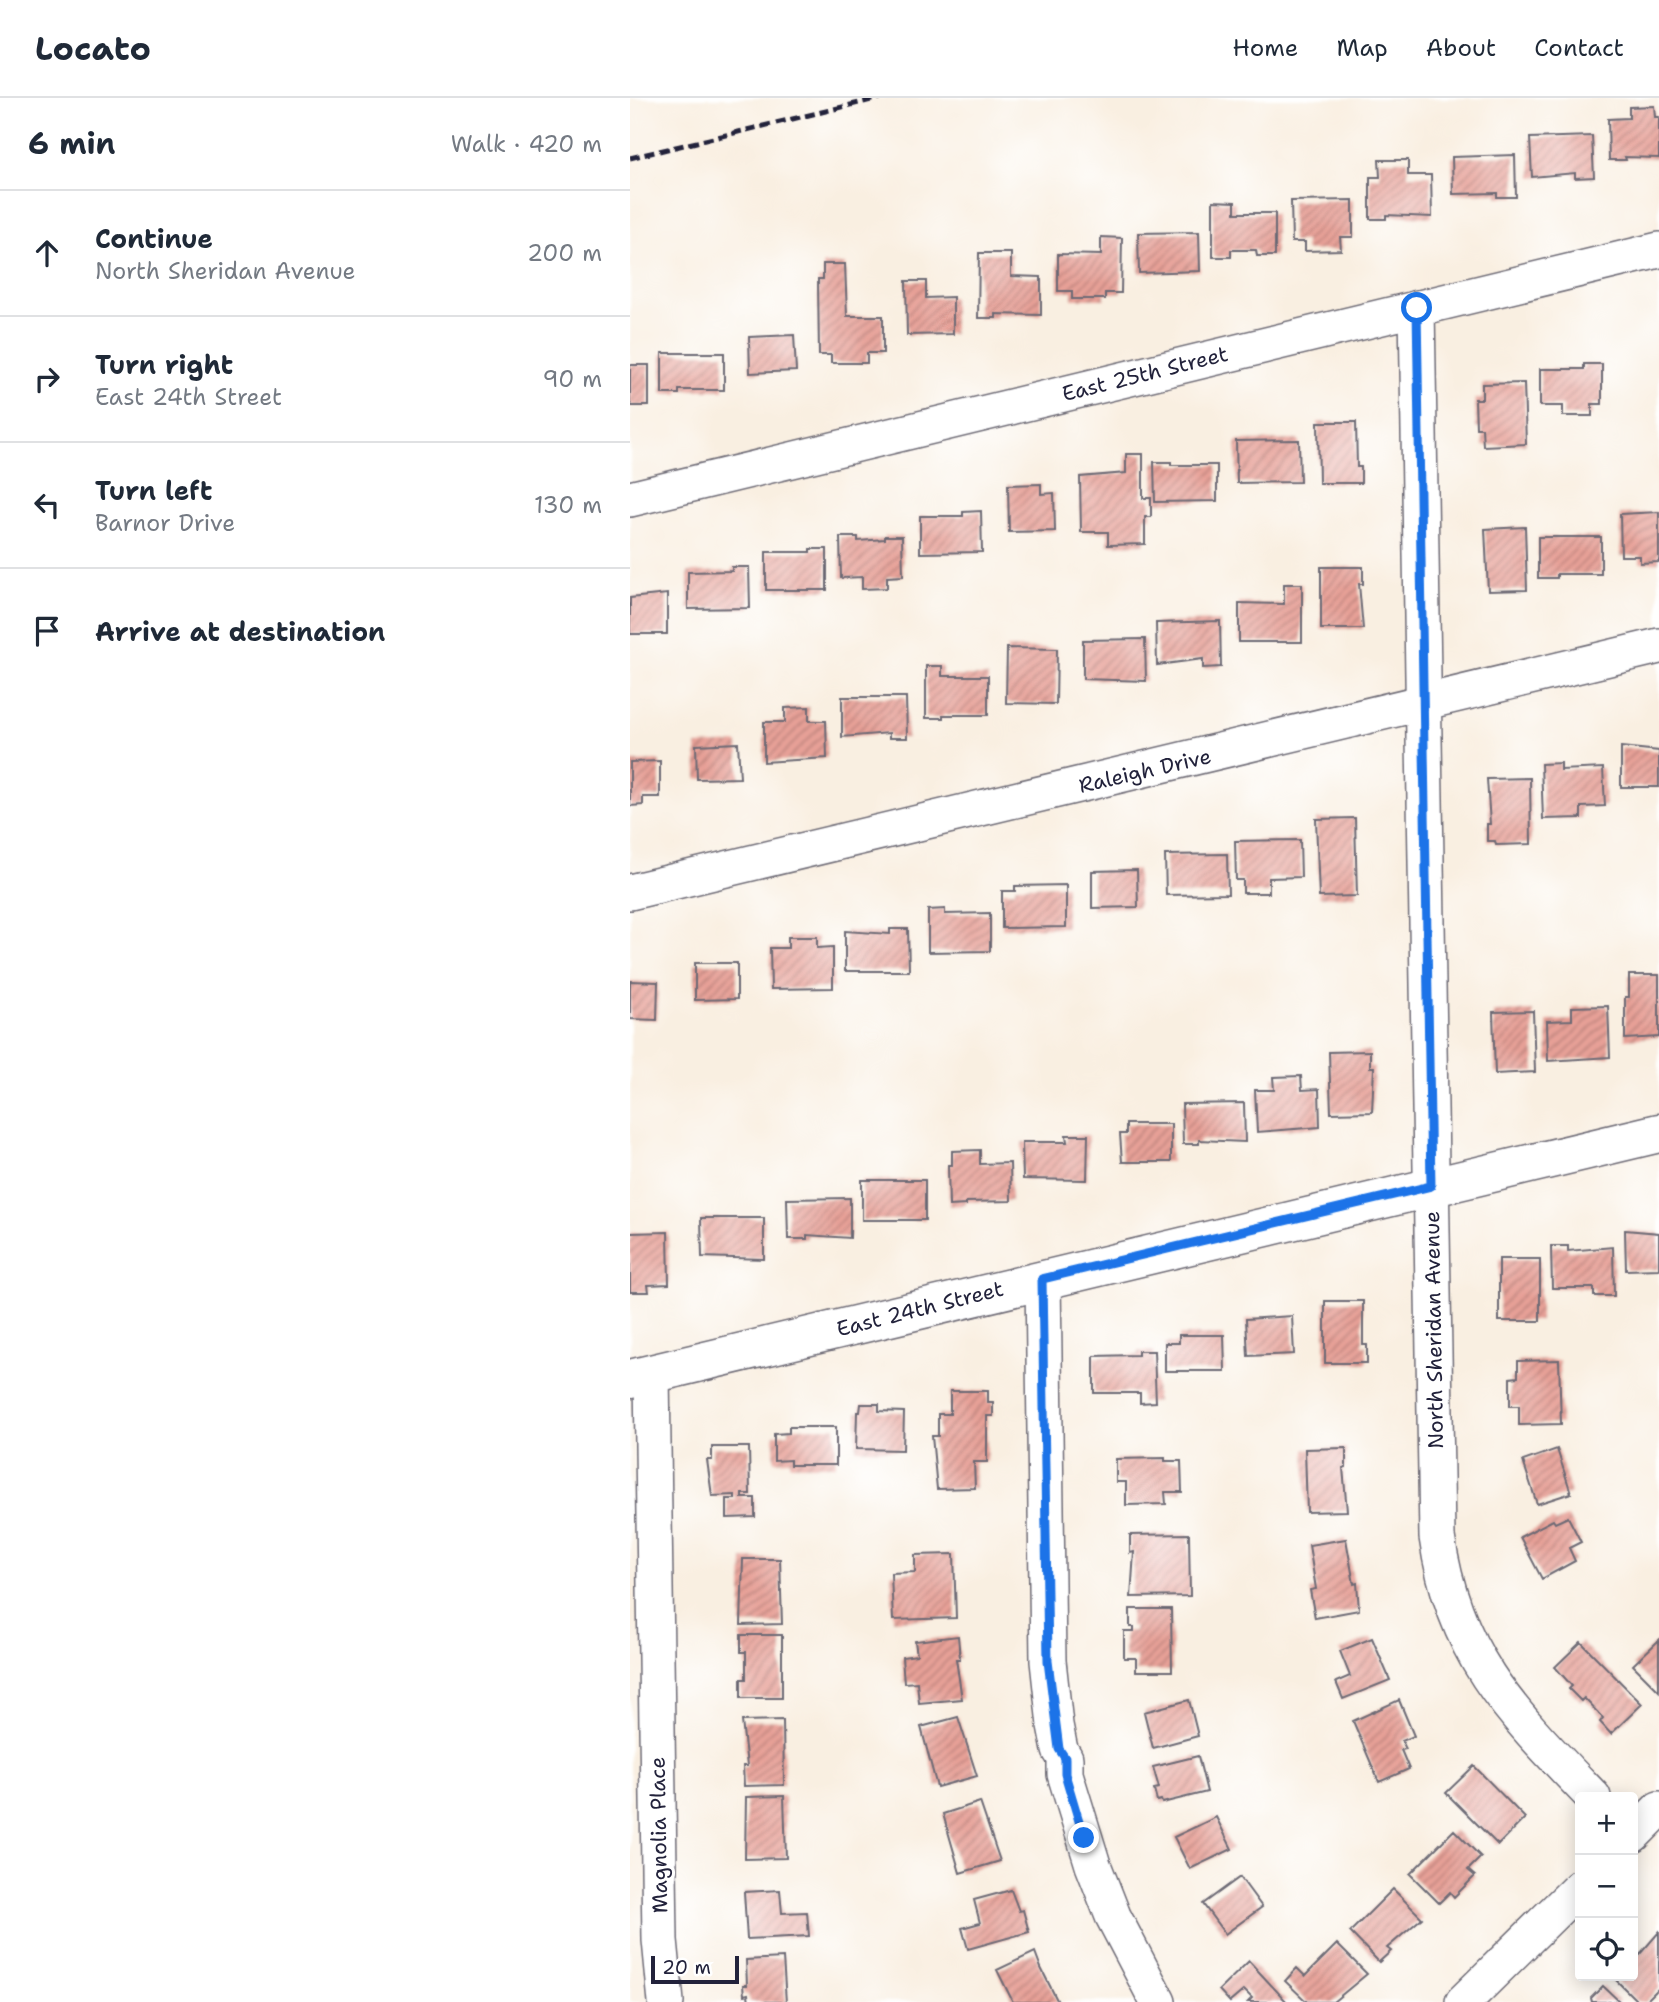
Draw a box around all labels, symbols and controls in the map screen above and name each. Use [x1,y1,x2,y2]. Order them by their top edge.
text: Locato [35,26,151,71]
text: Home [1232,32,1298,64]
text: Map [1336,32,1388,64]
text: About [1426,32,1496,64]
text: Contact [1534,32,1624,64]
text: 6 min [28,123,115,164]
text: Walk · 420 m [451,129,602,159]
text: Continue [95,221,213,256]
icon: ahead [28,234,66,272]
text: 200 m [527,238,602,268]
text: North Sheridan Avenue [95,256,356,286]
route start [1401,292,1432,323]
street label: East 25th Street [1059,340,1231,408]
text: Turn right [95,347,233,382]
icon: right [28,360,66,398]
text: 90 m [542,364,602,394]
text: East 24th Street [95,382,282,412]
text: Turn left [95,473,212,508]
icon: left [28,486,66,524]
text: 130 m [534,490,602,520]
text: Barnor Drive [95,508,235,538]
icon: arrive [28,612,66,650]
text: Arrive at destination [95,614,385,649]
street label: Raleigh Drive [1076,742,1214,800]
street label: North Sheridan Avenue [1418,1211,1450,1449]
street label: East 24th Street [834,1275,1006,1343]
street label: Magnolia Place [644,1756,674,1914]
map controls [1575,1792,1638,1981]
button: + [1575,1792,1638,1855]
route end [1068,1822,1099,1853]
button: − [1575,1855,1638,1918]
button: locate [1575,1918,1638,1981]
scale bar [651,1953,738,1985]
text: 20 m [662,1955,711,1980]

